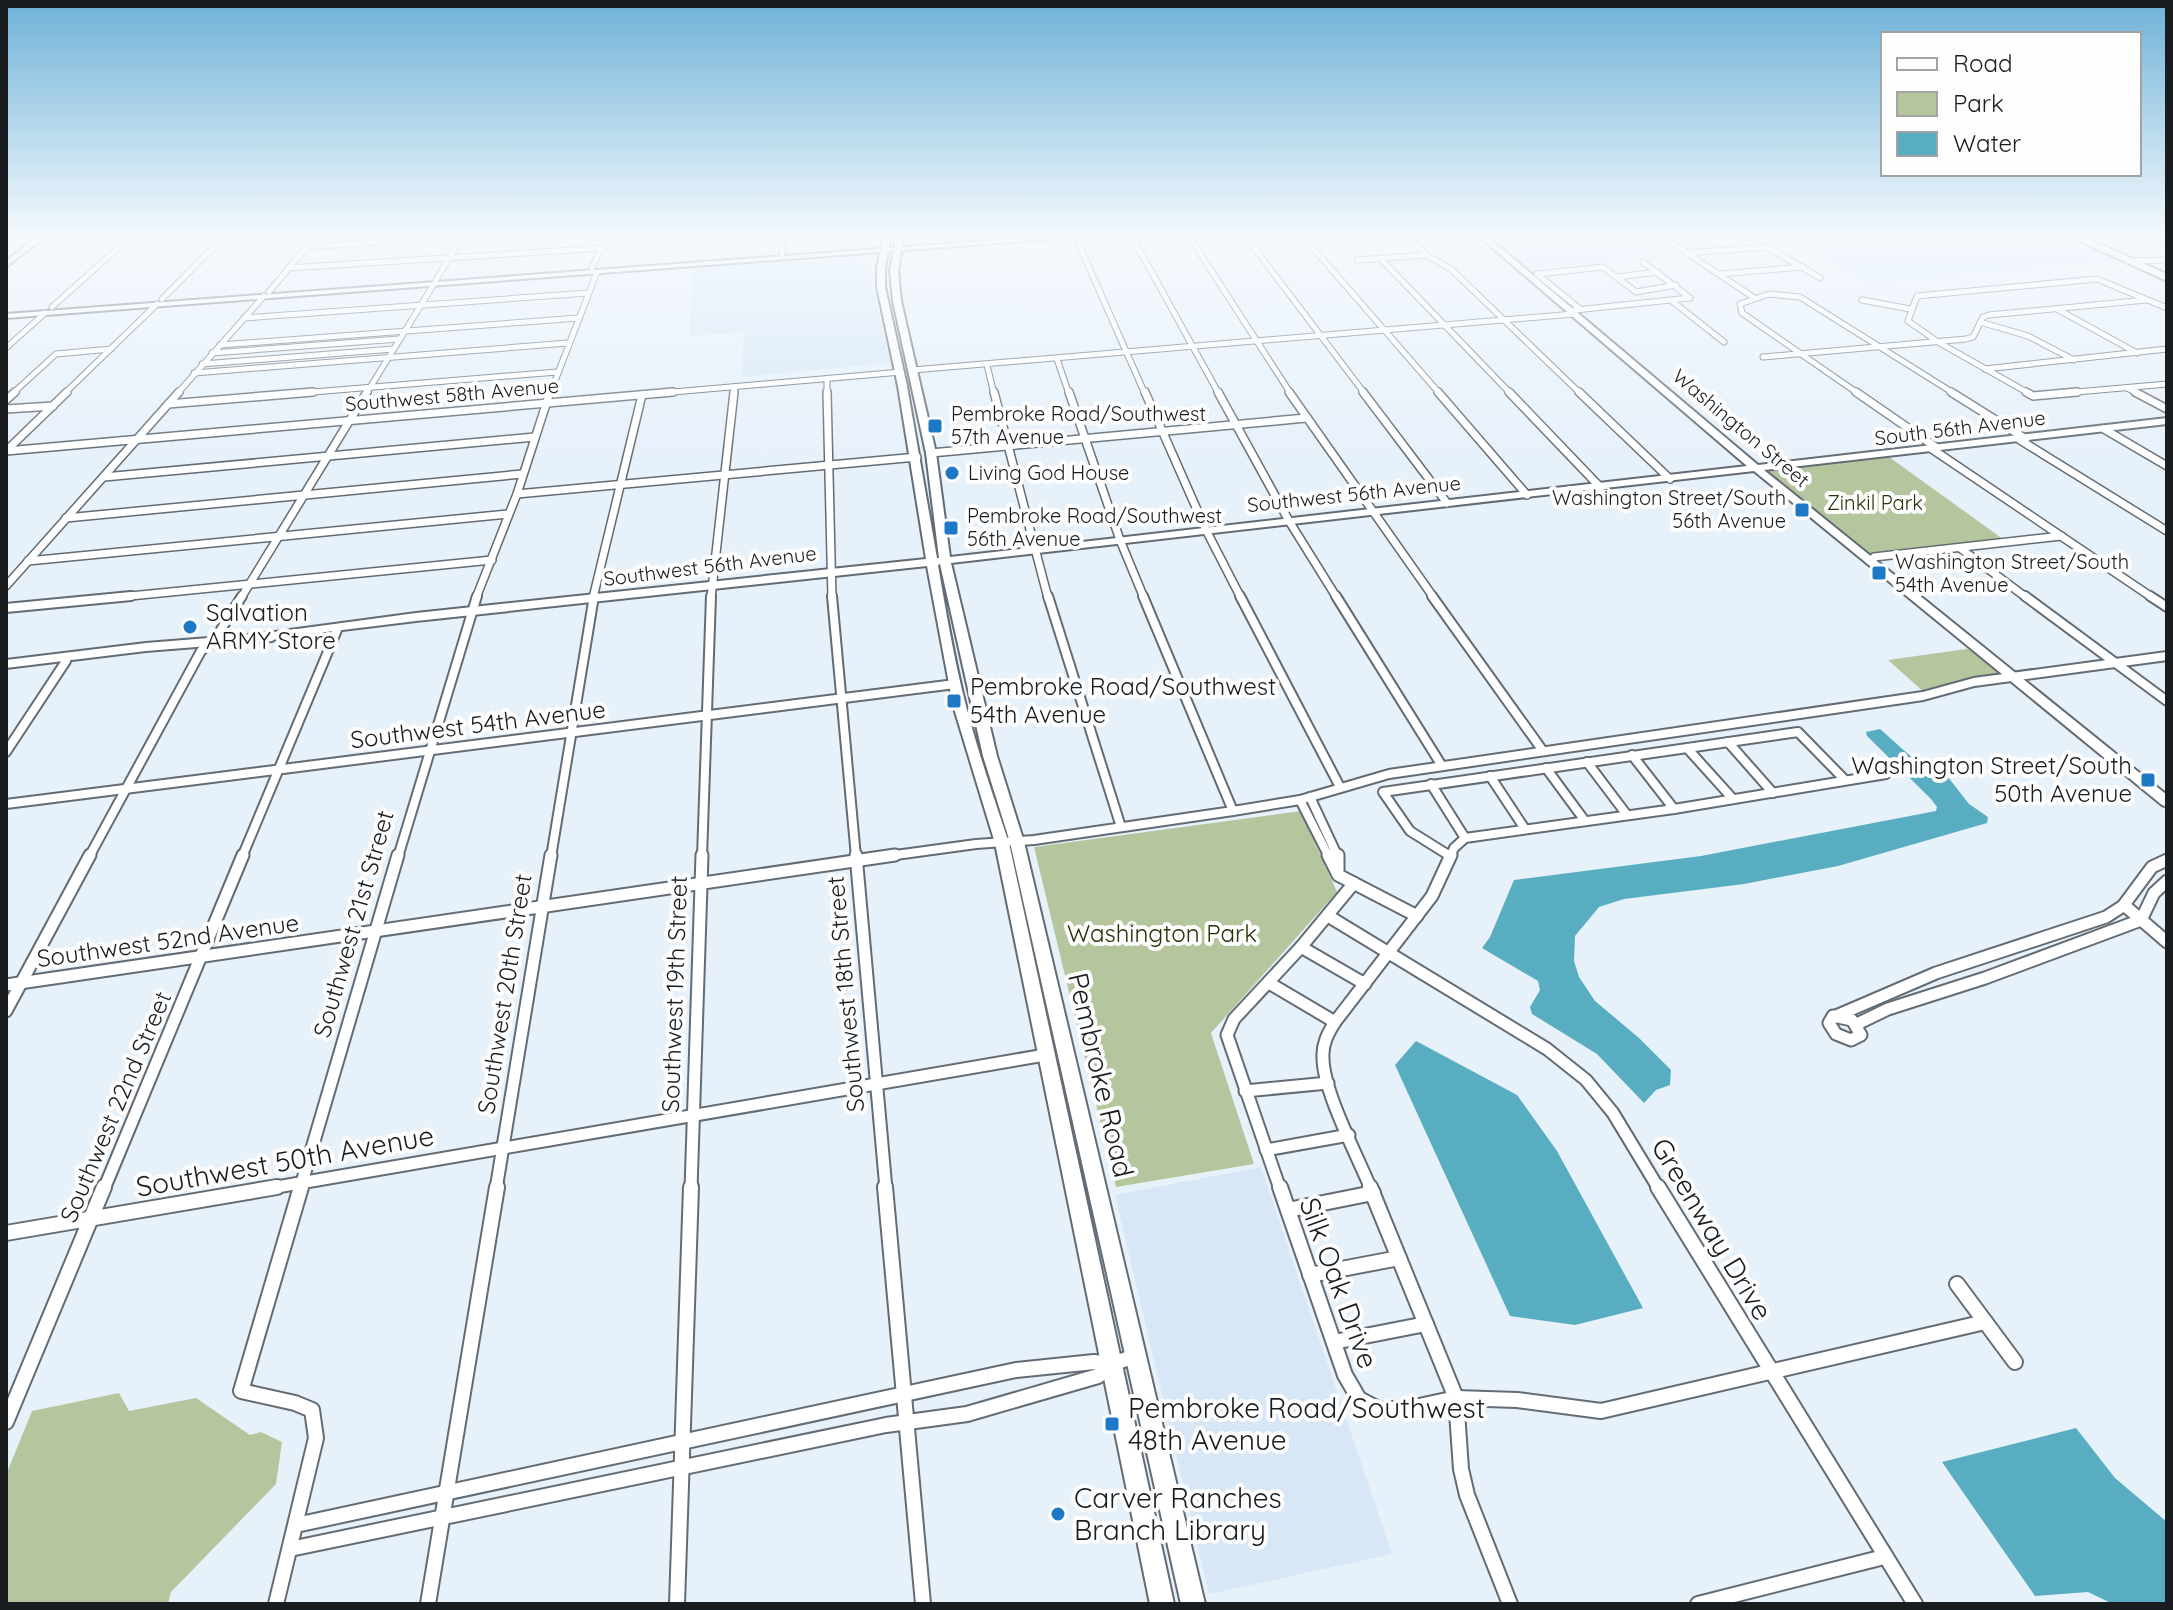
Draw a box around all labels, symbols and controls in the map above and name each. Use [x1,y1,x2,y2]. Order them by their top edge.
legend [1881,32,2141,176]
text: Road [1953,48,2013,78]
text: Park [1953,88,2004,118]
text: Water [1953,128,2021,158]
street label: Washington Street [1668,363,1815,492]
street label: Southwest 58th Avenue [344,373,560,416]
place label: Pembroke Road/Southwest 57th Avenue [951,401,1206,449]
street label: South 56th Avenue [1873,405,2047,450]
marker: Pembroke Road/Southwest 57th Avenue [926,417,944,435]
place label: Living God House [968,460,1129,485]
marker: Living God House [943,464,961,482]
street label: Southwest 56th Avenue [1246,470,1462,517]
place label: Washington Street/South 56th Avenue [1552,485,1786,533]
park label: Zinkil Park [1827,490,1923,515]
marker: Washington Street/South 56th Avenue [1793,501,1811,519]
place label: Pembroke Road/Southwest 56th Avenue [967,503,1222,551]
marker: Pembroke Road/Southwest 56th Avenue [942,519,960,537]
street label: Southwest 56th Avenue [602,540,818,591]
place label: Washington Street/South 54th Avenue [1895,549,2129,597]
marker: Washington Street/South 54th Avenue [1870,564,1888,582]
place label: Salvation ARMY Store [206,597,336,655]
marker: Salvation ARMY Store [181,618,199,636]
place label: Pembroke Road/Southwest 54th Avenue [970,671,1276,729]
marker: Pembroke Road/Southwest 54th Avenue [945,692,963,710]
street label: Southwest 54th Avenue [348,693,607,755]
place label: Washington Street/South 50th Avenue [1851,750,2132,808]
marker: Washington Street/South 50th Avenue [2139,771,2157,789]
street label: Southwest 21st Street [306,807,400,1041]
street label: Southwest 20th Street [470,872,538,1116]
street label: Southwest 19th Street [655,875,693,1113]
street label: Southwest 18th Street [820,875,870,1113]
street label: Southwest 52nd Avenue [35,907,301,973]
park label: Washington Park [1067,918,1257,948]
street label: Pembroke Road [1061,969,1142,1181]
street label: Southwest 22nd Street [53,987,177,1227]
street label: Southwest 50th Avenue [133,1117,437,1204]
street label: Greenway Drive [1644,1131,1781,1326]
street label: Silk Oak Drive [1292,1193,1387,1373]
place label: Pembroke Road/Southwest 48th Avenue [1128,1390,1485,1457]
marker: Pembroke Road/Southwest 48th Avenue [1103,1415,1121,1433]
place label: Carver Ranches Branch Library [1074,1480,1282,1547]
marker: Carver Ranches Branch Library [1049,1505,1067,1523]

